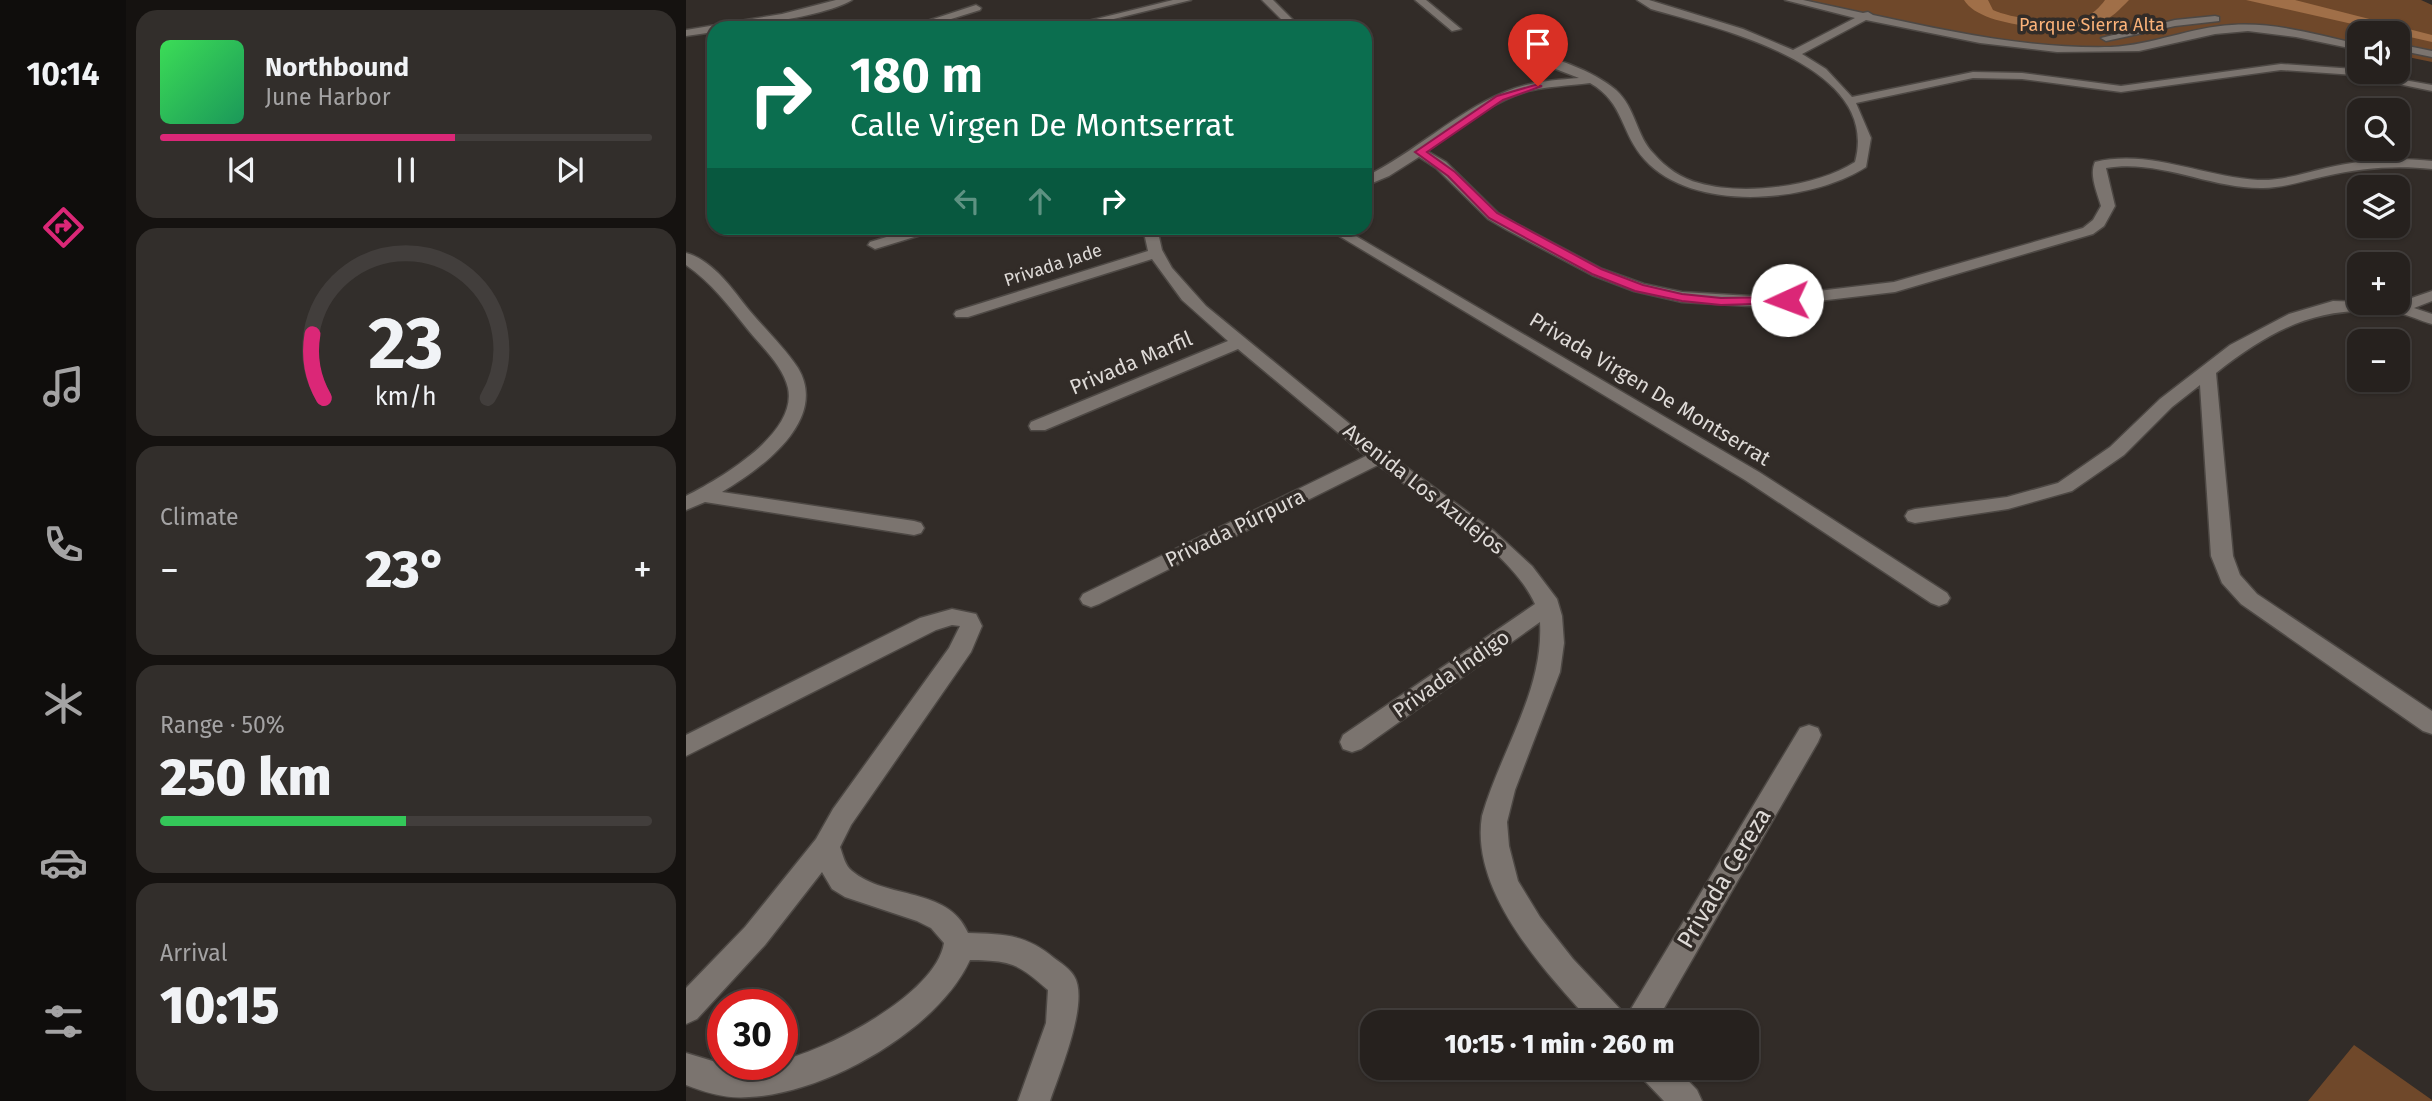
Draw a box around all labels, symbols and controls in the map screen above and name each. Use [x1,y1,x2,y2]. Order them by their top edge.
pin [1508,14,1568,86]
park label: Parque Sierra Alta [2019,14,2165,36]
map controls [2347,21,2410,392]
button: sound [2347,21,2410,84]
icon: arrive [1519,25,1557,63]
text: 180 m [850,46,983,105]
icon: right [735,49,826,140]
text: Northbound [265,52,409,83]
text: 10:14 [26,55,100,93]
text: June Harbor [265,83,391,111]
button: search [2347,98,2410,161]
text: Calle Virgen De Montserrat [850,106,1234,144]
icon: previous [223,151,261,189]
icon: pause [387,151,425,189]
icon: next [551,151,589,189]
button: layers [2347,175,2410,238]
icon: left [948,182,986,220]
icon: ahead [1021,182,1059,220]
icon: right [1094,182,1132,220]
icon: directions [39,203,88,252]
street label: Privada Jade [1001,239,1105,291]
button: + [2347,252,2410,315]
position arrow [1750,263,1824,337]
text: 23 [368,301,444,388]
street label: Privada Virgen De Montserrat [1525,307,1776,472]
street label: Privada Marfil [1066,325,1196,401]
button: − [2347,329,2410,392]
icon: music [39,362,88,411]
text: km/h [375,382,437,412]
street label: Avenida Los Azulejos [1338,418,1510,560]
street label: Privada Púrpura [1161,483,1309,573]
text: Climate [160,503,239,531]
icon: phone [39,520,88,569]
text: 23° [365,538,447,601]
text: − [160,547,179,593]
text: + [633,547,652,593]
street label: Privada Índigo [1388,624,1514,724]
icon: climate [39,679,88,728]
text: Range · 50% [160,711,285,739]
text: 250 km [160,746,331,809]
street label: Privada Cereza [1671,803,1777,953]
icon: car [39,838,88,887]
text: Arrival [160,939,227,967]
text: 10:15 [160,974,279,1037]
speed limit sign: 30 [707,989,798,1080]
icon: filters [39,997,88,1046]
text: 10:15 · 1 min · 260 m [1445,1029,1674,1060]

